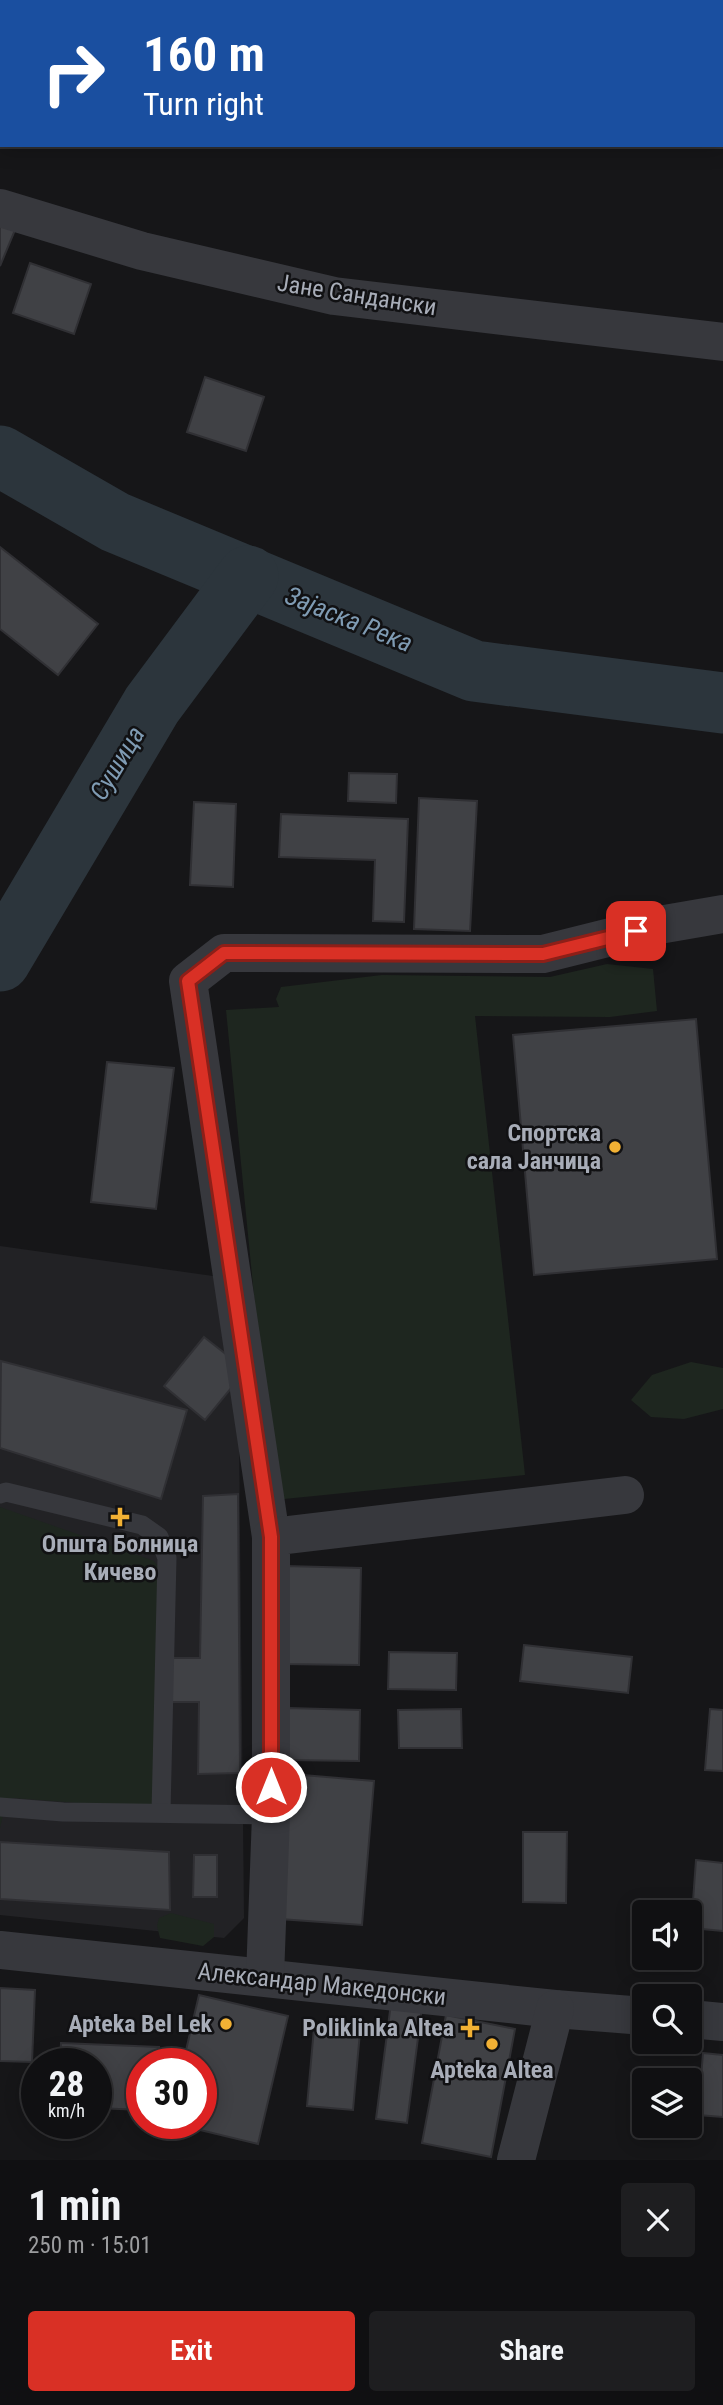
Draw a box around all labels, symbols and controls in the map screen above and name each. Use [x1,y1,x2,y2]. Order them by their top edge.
text: 160 m [143,26,265,83]
icon: right [28,28,119,119]
text: Turn right [143,85,264,123]
street label: Јане Сандански [275,269,439,321]
water label: Зајаска Река [281,580,417,658]
water label: Сушица [83,721,151,805]
pin [606,901,666,961]
icon: arrive [617,912,655,950]
place label: Спортска сала Јанчица [467,1119,601,1175]
marker: Спортска сала Јанчица [607,1139,623,1155]
marker: Општа Болница Кичево [110,1507,130,1527]
place label: Општа Болница Кичево [42,1530,198,1586]
position arrow [234,1750,308,1824]
map controls [632,1900,702,2138]
button: sound [632,1900,702,1970]
street label: Александар Македонски [196,1957,448,2011]
button: search [632,1984,702,2054]
place label: Apteka Bel Lek [68,2010,213,2038]
place label: Poliklinka Altea [302,2014,454,2042]
marker: Apteka Bel Lek [218,2016,234,2032]
marker: Poliklinka Altea [460,2018,480,2038]
marker: Apteka Altea [484,2036,500,2052]
speed limit sign: 30 [126,2048,217,2139]
place label: Apteka Altea [430,2056,554,2084]
text: 28 [49,2064,84,2105]
button: layers [632,2068,702,2138]
text: km/h [48,2100,85,2121]
text: 1 min [28,2181,121,2230]
button: close [621,2183,695,2257]
text: 250 m · 15:01 [28,2232,152,2259]
button: Exit [28,2311,355,2391]
button: Share [369,2311,695,2391]

